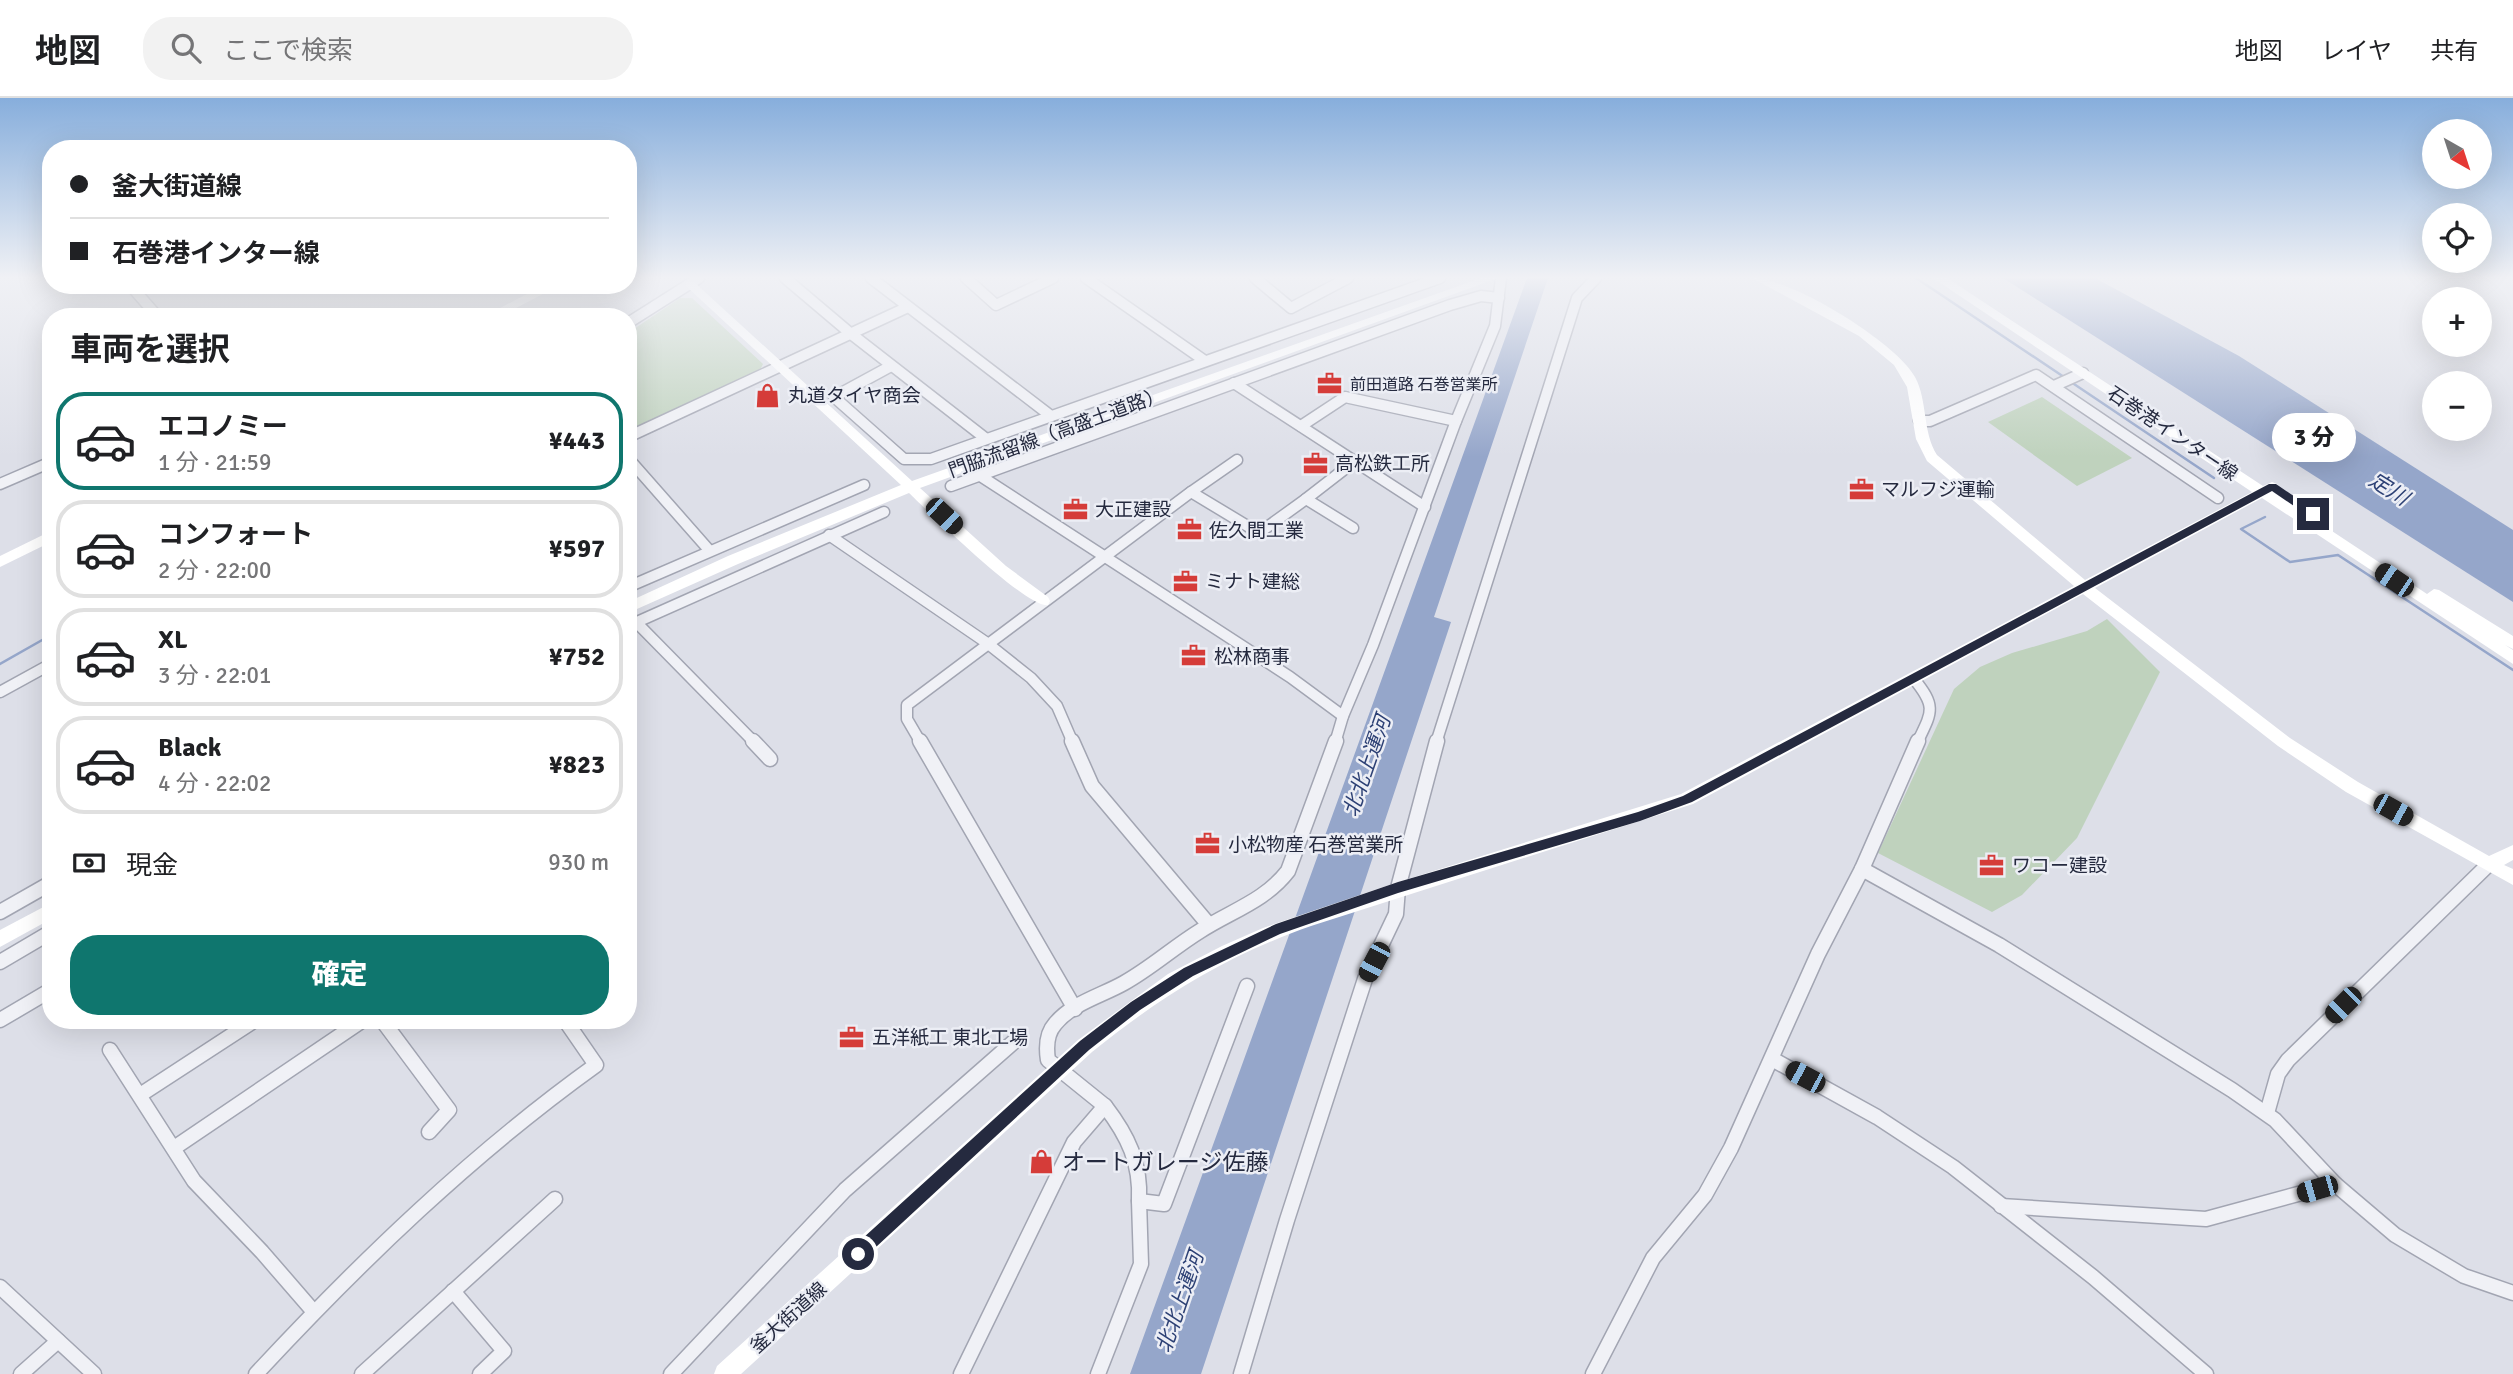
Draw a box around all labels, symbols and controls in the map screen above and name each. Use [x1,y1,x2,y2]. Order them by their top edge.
search box [143,17,633,80]
icon: search [167,29,205,67]
text: 地図 [35,31,101,72]
text: ここで検索 [223,35,353,67]
text: 地図 [2235,36,2283,66]
text: レイヤ [2321,36,2392,66]
text: 共有 [2430,36,2478,66]
north arrow [2422,119,2492,189]
map controls [2422,119,2492,441]
text: 釜大街道線 [112,171,242,203]
button: locate [2422,203,2492,273]
text: 石巻港インター線 [112,238,320,270]
button: + [2422,287,2492,357]
text: 車両を選択 [70,330,230,369]
office icon: 前田道路 石巻営業所 [1316,370,1344,398]
button: − [2422,371,2492,441]
place label: 前田道路 石巻営業所 [1350,375,1498,395]
shop icon: 丸道タイヤ商会 [754,381,782,409]
street label: 石巻港インター線 [2103,381,2242,486]
street label: 門脇流留線（高盛土道路） [945,383,1168,483]
place label: 丸道タイヤ商会 [788,384,920,408]
icon: car [74,410,137,473]
text: エコノミー [158,411,288,443]
callout: 3 分 [2271,412,2355,462]
text: 3 分 [2294,423,2334,452]
text: ¥443 [549,425,605,457]
text: 1 分 · 21:59 [158,448,271,477]
office icon: 高松鉄工所 [1301,449,1329,477]
place label: 高松鉄工所 [1335,452,1430,476]
water label: 定川 [2364,467,2415,512]
office icon: マルフジ運輸 [1847,475,1875,503]
place label: マルフジ運輸 [1881,478,1995,502]
car [922,494,967,538]
office icon: 大正建設 [1061,495,1089,523]
place label: 大正建設 [1095,498,1171,522]
route end [2297,498,2329,530]
office icon: 佐久間工業 [1175,516,1203,544]
icon: car [74,518,137,581]
text: コンフォート [158,519,313,551]
place label: 佐久間工業 [1209,519,1304,543]
text: ¥597 [549,533,605,565]
text: 2 分 · 22:00 [158,556,271,585]
car [2371,560,2418,600]
office icon: ミナト建総 [1171,567,1199,595]
place label: ミナト建総 [1205,570,1300,594]
text: XL [158,624,188,656]
icon: car [74,626,137,689]
text: ¥752 [549,641,605,673]
office icon: 松林商事 [1180,642,1208,670]
place label: 松林商事 [1214,645,1290,669]
text: 3 分 · 22:01 [158,661,271,690]
water label: 北北上運河 [1338,708,1398,820]
text: Black [158,732,221,764]
icon: car [74,734,137,797]
text: ¥823 [549,749,605,781]
text: 4 分 · 22:02 [158,769,271,798]
car [2370,791,2417,829]
office icon: 小松物産 石巻営業所 [1194,830,1222,858]
place label: 小松物産 石巻営業所 [1228,833,1403,857]
icon: cash [70,844,108,882]
text: 930 m [548,848,609,877]
text: 現金 [126,850,178,882]
office icon: ワコー建設 [1978,851,2006,879]
place label: ワコー建設 [2012,854,2107,878]
button: 確定 [70,935,609,1015]
car [1355,939,1394,985]
car [2321,983,2366,1027]
office icon: 五洋紙工 東北工場 [838,1023,866,1051]
place label: 五洋紙工 東北工場 [872,1026,1028,1050]
car [1782,1058,1829,1096]
shop icon: オートガレージ佐藤 [1028,1148,1056,1176]
place label: オートガレージ佐藤 [1062,1148,1269,1177]
car [2294,1173,2341,1205]
route start [842,1238,874,1270]
water label: 北北上運河 [1151,1244,1211,1356]
street label: 釜大街道線 [745,1277,832,1358]

